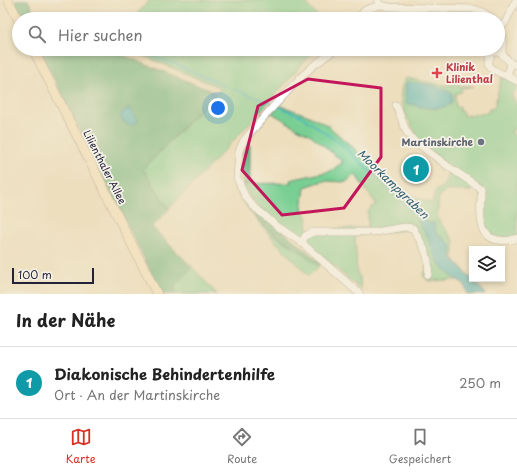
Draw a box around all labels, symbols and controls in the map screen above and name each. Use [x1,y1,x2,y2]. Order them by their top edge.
search box [12,12,505,56]
icon: search [26,23,48,45]
text: Hier suchen [58,23,143,46]
place label: Klinik Lilienthal [446,59,493,86]
marker: Klinik Lilienthal [431,67,443,79]
your location [208,98,228,118]
street label: Lilienthaler Allee [80,127,131,207]
place label: Martinskirche [401,134,474,149]
marker: Martinskirche [476,137,486,147]
water label: Moorkampgraben [354,145,434,223]
pin: 1 [403,154,429,184]
map controls [469,246,505,282]
button: layers [469,246,505,282]
scale bar [12,266,94,285]
text: 100 m [18,266,52,283]
text: In der Nähe [16,307,115,333]
text: Diakonische Behindertenhilfe [54,362,275,385]
text: 1 [26,373,32,392]
text: 250 m [459,373,501,392]
text: Ort · An der Martinskirche [54,385,220,404]
tab: Karte [66,426,96,467]
tab: Route [227,426,257,467]
tab: Gespeichert [389,426,451,467]

